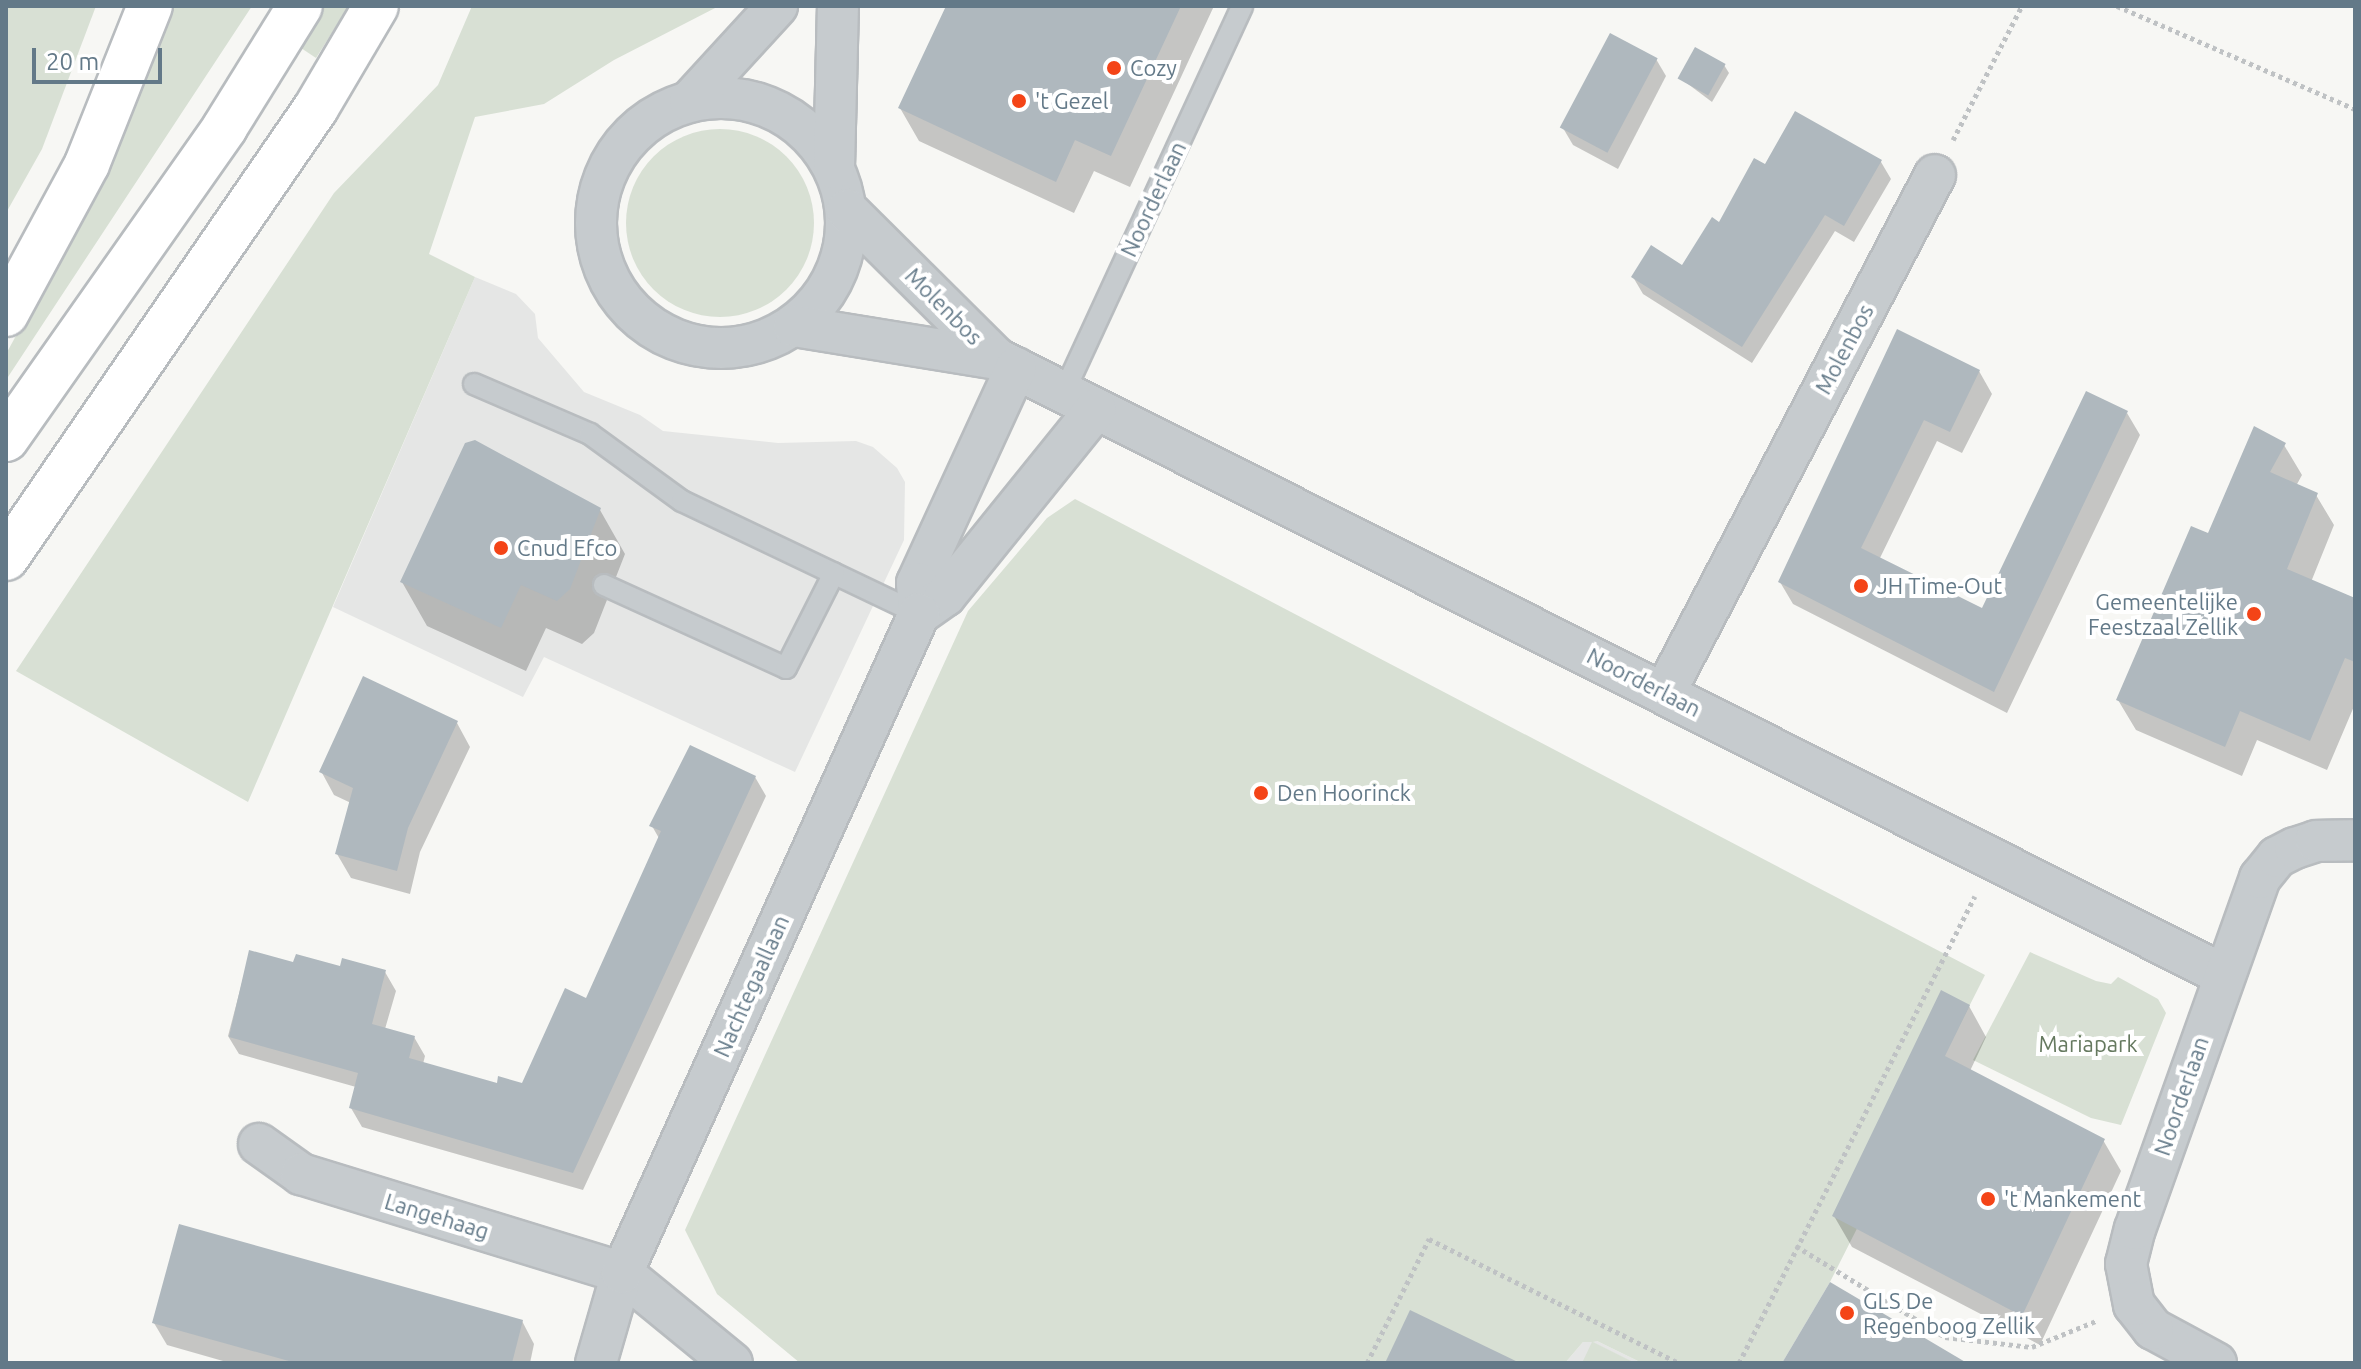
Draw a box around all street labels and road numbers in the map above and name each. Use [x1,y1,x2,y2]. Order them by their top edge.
street label: Noorderlaan [1115,137,1191,261]
street label: Molenbos [900,262,988,350]
street label: Molenbos [1809,300,1879,398]
street label: Noorderlaan [1583,642,1705,722]
street label: Nachtegaallaan [708,911,794,1061]
street label: Noorderlaan [2148,1033,2214,1159]
street label: Langehaag [382,1188,492,1244]

